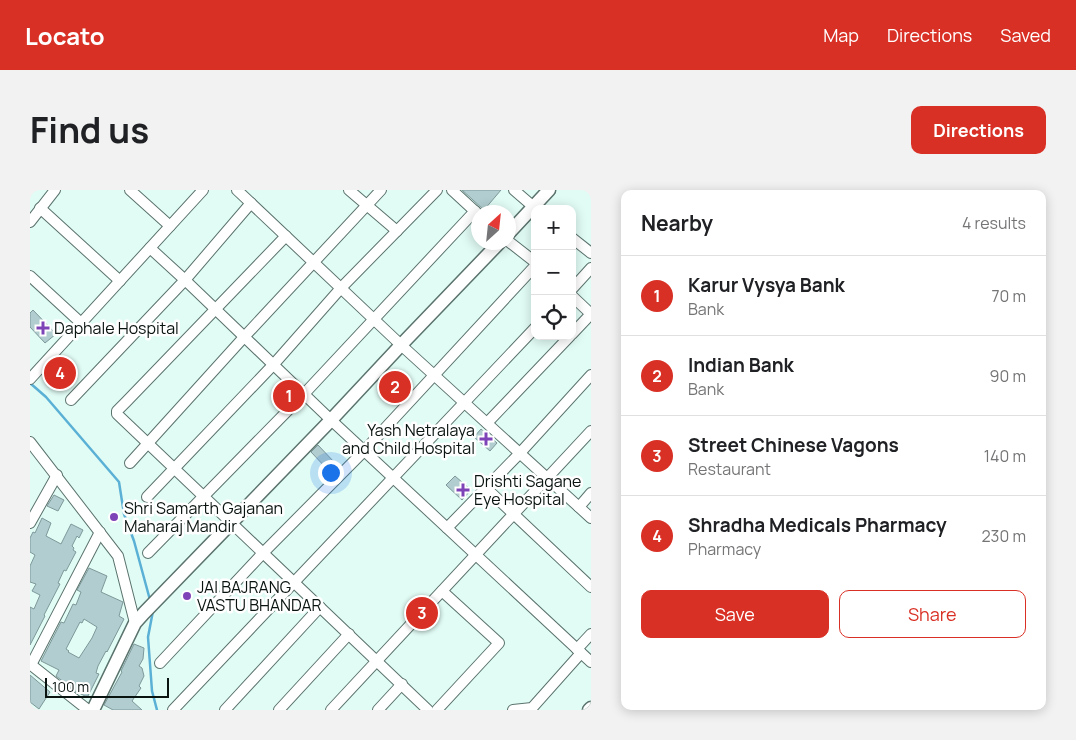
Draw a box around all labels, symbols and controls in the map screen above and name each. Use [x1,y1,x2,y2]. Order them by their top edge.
text: Locato [25,19,105,52]
text: Map [823,23,859,47]
text: Directions [887,23,972,47]
text: Saved [1000,23,1051,47]
text: Find us [30,106,149,154]
button: Directions [911,106,1046,154]
north arrow [471,205,516,250]
map controls [531,205,576,340]
button: + [531,205,576,250]
text: Nearby [641,209,713,237]
text: 4 results [962,212,1026,234]
button: − [531,250,576,295]
text: Karur Vysya Bank [688,272,845,298]
text: 1 [653,285,661,307]
text: 70 m [991,285,1026,307]
button: locate [531,295,576,340]
text: Bank [688,298,724,320]
place label: Daphale Hospital [54,317,179,339]
marker: Daphale Hospital [36,321,50,335]
text: Indian Bank [688,352,794,378]
pin: 4 [44,354,76,392]
text: 2 [652,365,662,387]
text: 90 m [990,365,1026,387]
pin: 2 [379,368,411,406]
pin: 1 [273,377,305,415]
text: Bank [688,378,724,400]
place label: Yash Netralaya and Child Hospital [342,419,475,459]
marker: Yash Netralaya and Child Hospital [479,432,493,446]
text: Street Chinese Vagons [688,432,899,458]
text: 3 [652,445,662,467]
text: 140 m [984,445,1026,467]
text: Restaurant [688,458,771,480]
your location [318,460,344,486]
place label: Drishti Sagane Eye Hospital [474,470,581,510]
marker: Drishti Sagane Eye Hospital [456,483,470,497]
place label: Shri Samarth Gajanan Maharaj Mandir [124,497,283,537]
marker: Shri Samarth Gajanan Maharaj Mandir [108,511,120,523]
text: Shradha Medicals Pharmacy [688,512,947,538]
text: 4 [652,525,662,547]
text: 230 m [982,525,1026,547]
text: Pharmacy [688,538,761,560]
place label: JAI BAJRANG VASTU BHANDAR [197,576,322,616]
marker: JAI BAJRANG VASTU BHANDAR [181,590,193,602]
button: Save [641,590,829,638]
button: Share [839,590,1026,638]
pin: 3 [406,594,438,632]
scale bar [45,675,169,698]
text: 100 m [52,677,89,696]

